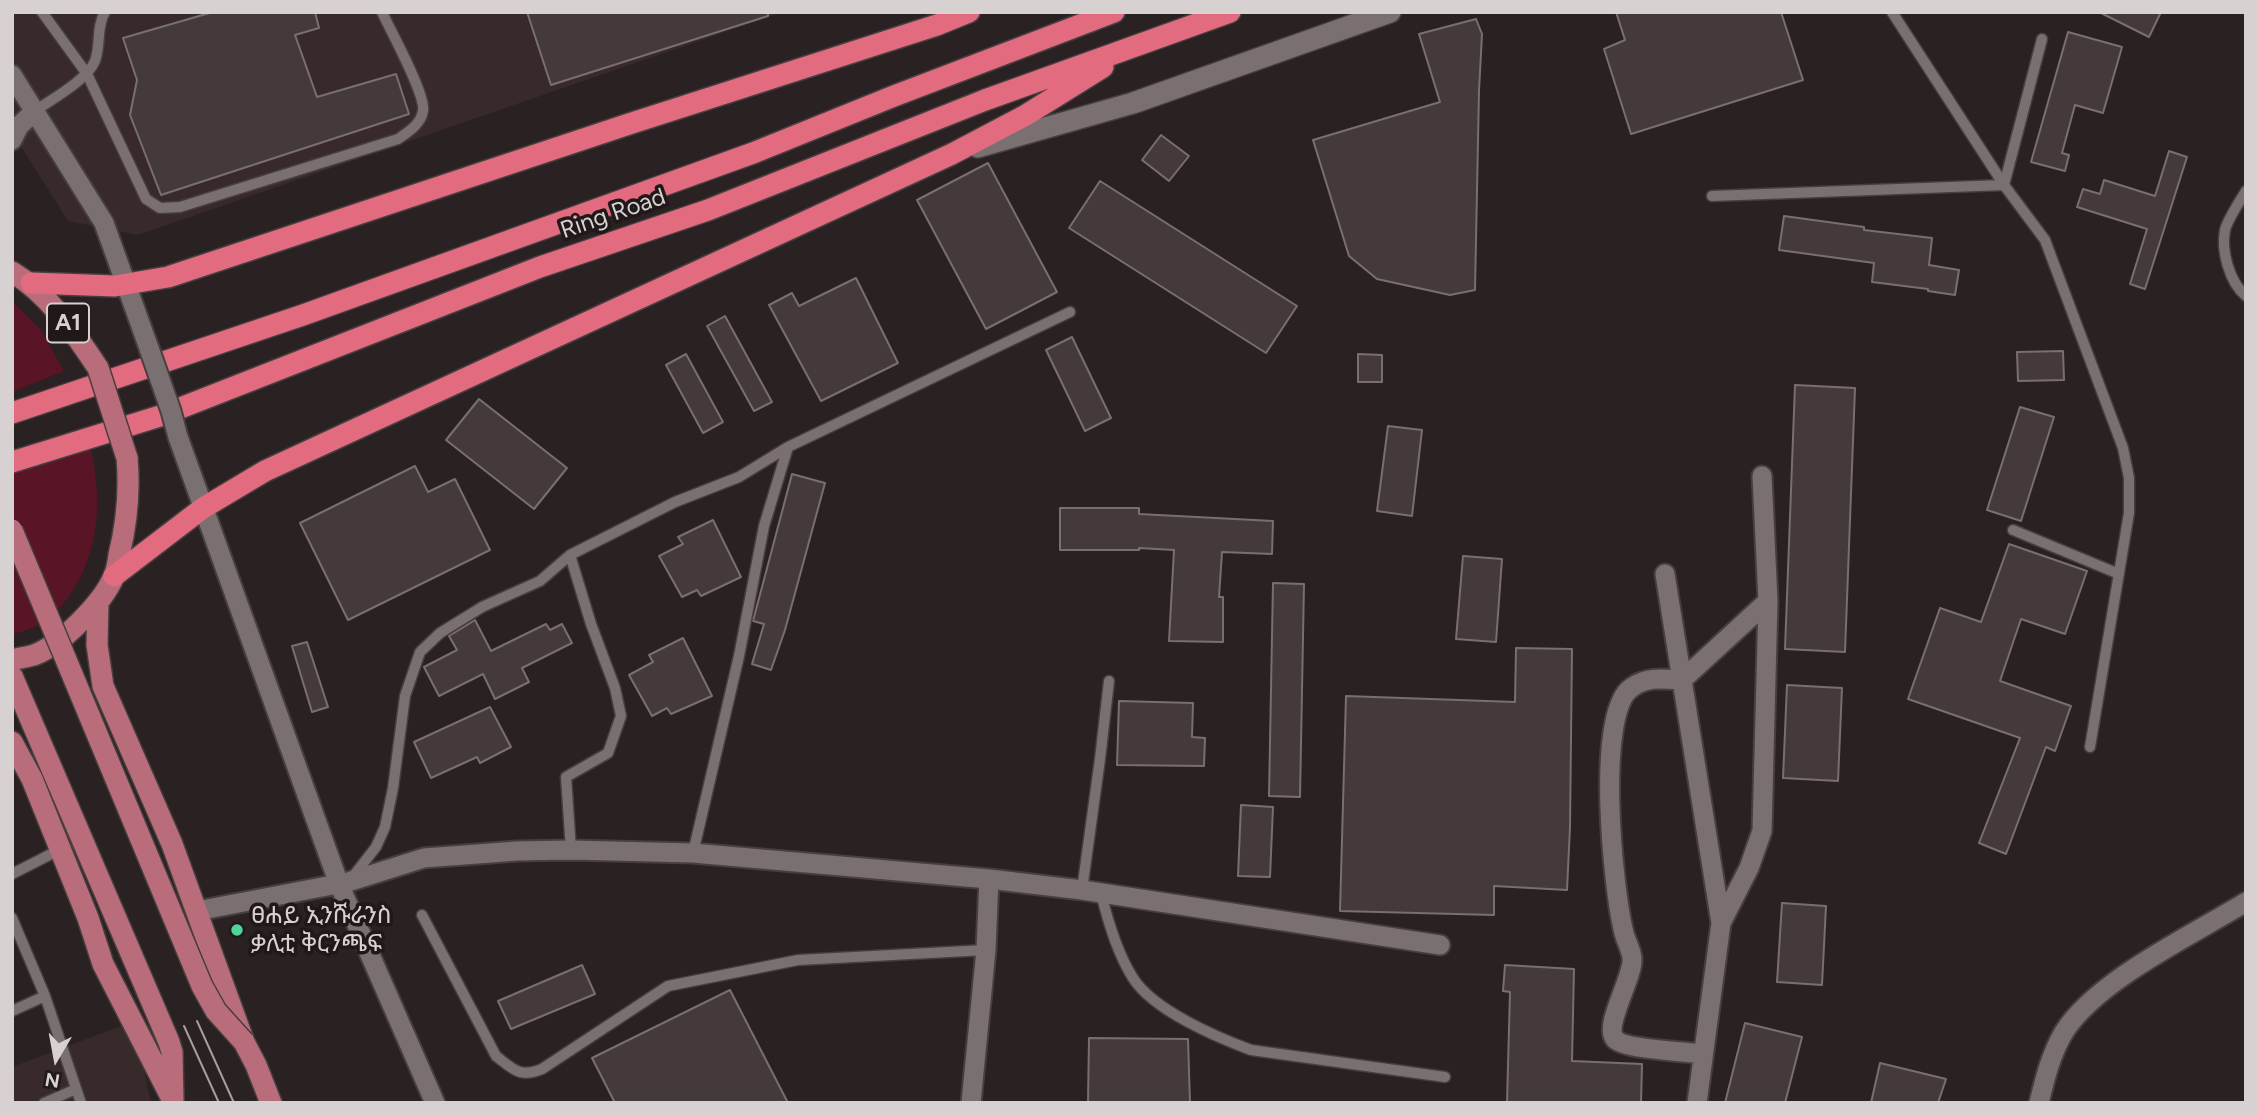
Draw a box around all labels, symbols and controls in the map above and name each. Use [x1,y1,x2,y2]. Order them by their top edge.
street label: Ring Road [557,183,669,245]
road number: A1 [47,304,89,342]
place label: ፀሐይ ኢንሹራንስ ቃሊቲ ቅርንጫፍ [251,902,392,958]
marker: ፀሐይ ኢንሹራንስ ቃሊቲ ቅርንጫፍ [229,922,245,938]
north arrow [21,1024,91,1094]
text: N [43,1068,61,1093]

